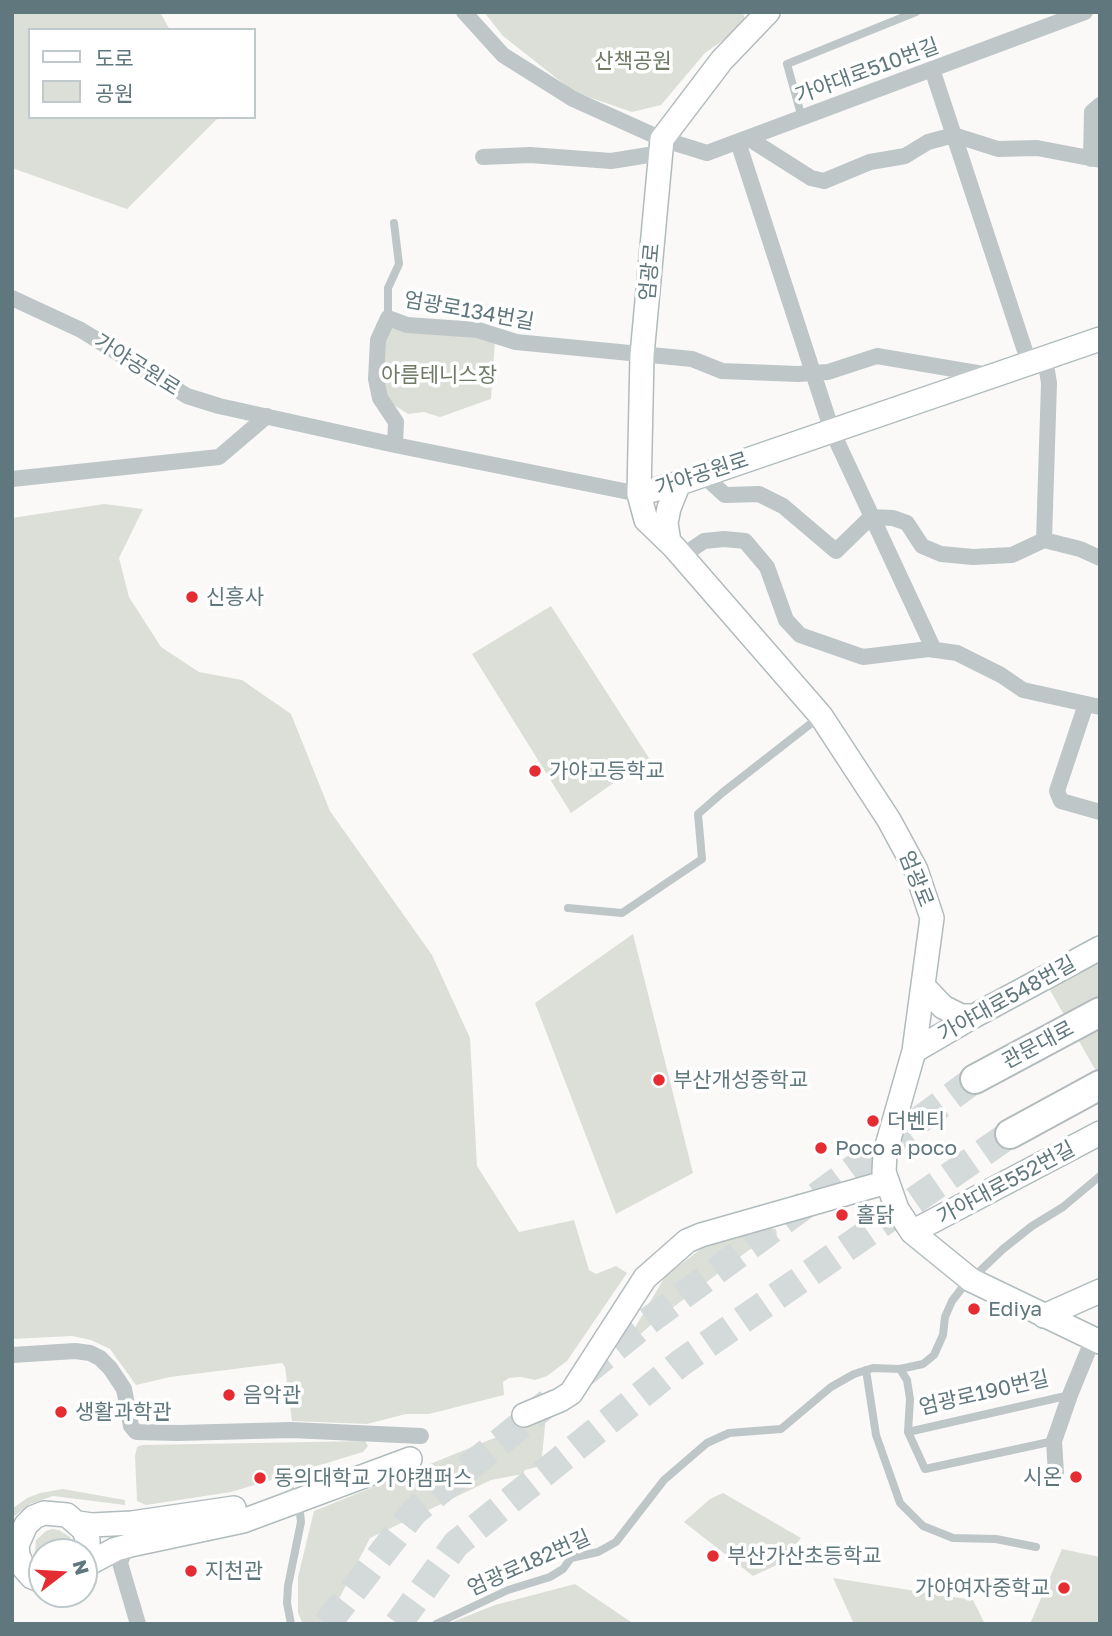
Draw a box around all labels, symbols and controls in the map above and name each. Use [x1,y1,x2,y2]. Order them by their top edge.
legend [28,28,256,119]
street label: 가야대로510번길 [792,33,942,109]
text: 도로 [95,45,134,71]
park label: 산책공원 [594,48,672,74]
text: 공원 [95,80,134,106]
street label: 엄광로 [635,242,665,302]
street label: 엄광로134번길 [402,287,536,335]
street label: 가야공원로 [89,329,185,401]
park label: 아름테니스장 [381,362,497,388]
street label: 가야공원로 [652,447,752,501]
place label: 신흥사 [206,584,264,610]
marker: 신흥사 [184,589,200,605]
place label: 가야고등학교 [549,758,665,784]
marker: 가야고등학교 [527,763,543,779]
street label: 엄광로 [893,847,939,911]
street label: 가야대로548번길 [934,951,1080,1047]
street label: 관문대로 [998,1016,1078,1074]
place label: 부산개성중학교 [673,1067,808,1093]
marker: 부산개성중학교 [651,1072,667,1088]
place label: 더벤티 [887,1108,945,1134]
marker: 더벤티 [865,1113,881,1129]
place label: Poco a poco [835,1135,957,1161]
street label: 가야대로552번길 [933,1136,1079,1230]
marker: Poco a poco [813,1140,829,1156]
place label: 홀닭 [856,1202,895,1228]
marker: 홀닭 [834,1207,850,1223]
place label: Ediya [988,1296,1042,1322]
marker: Ediya [966,1301,982,1317]
street label: 엄광로190번길 [917,1366,1051,1420]
place label: 음악관 [243,1382,301,1408]
marker: 음악관 [221,1387,237,1403]
place label: 생활과학관 [75,1399,172,1425]
marker: 생활과학관 [53,1404,69,1420]
place label: 시온 [1023,1464,1062,1490]
place label: 동의대학교 가야캠퍼스 [274,1465,472,1491]
marker: 시온 [1068,1469,1084,1485]
marker: 동의대학교 가야캠퍼스 [252,1470,268,1486]
street label: 엄광로182번길 [464,1525,594,1601]
north arrow [28,1538,98,1608]
place label: 부산가산초등학교 [727,1543,882,1569]
marker: 부산가산초등학교 [705,1548,721,1564]
text: N [69,1557,95,1578]
place label: 지천관 [205,1558,263,1584]
marker: 지천관 [183,1563,199,1579]
place label: 가야여자중학교 [915,1575,1050,1601]
marker: 가야여자중학교 [1056,1580,1072,1596]

